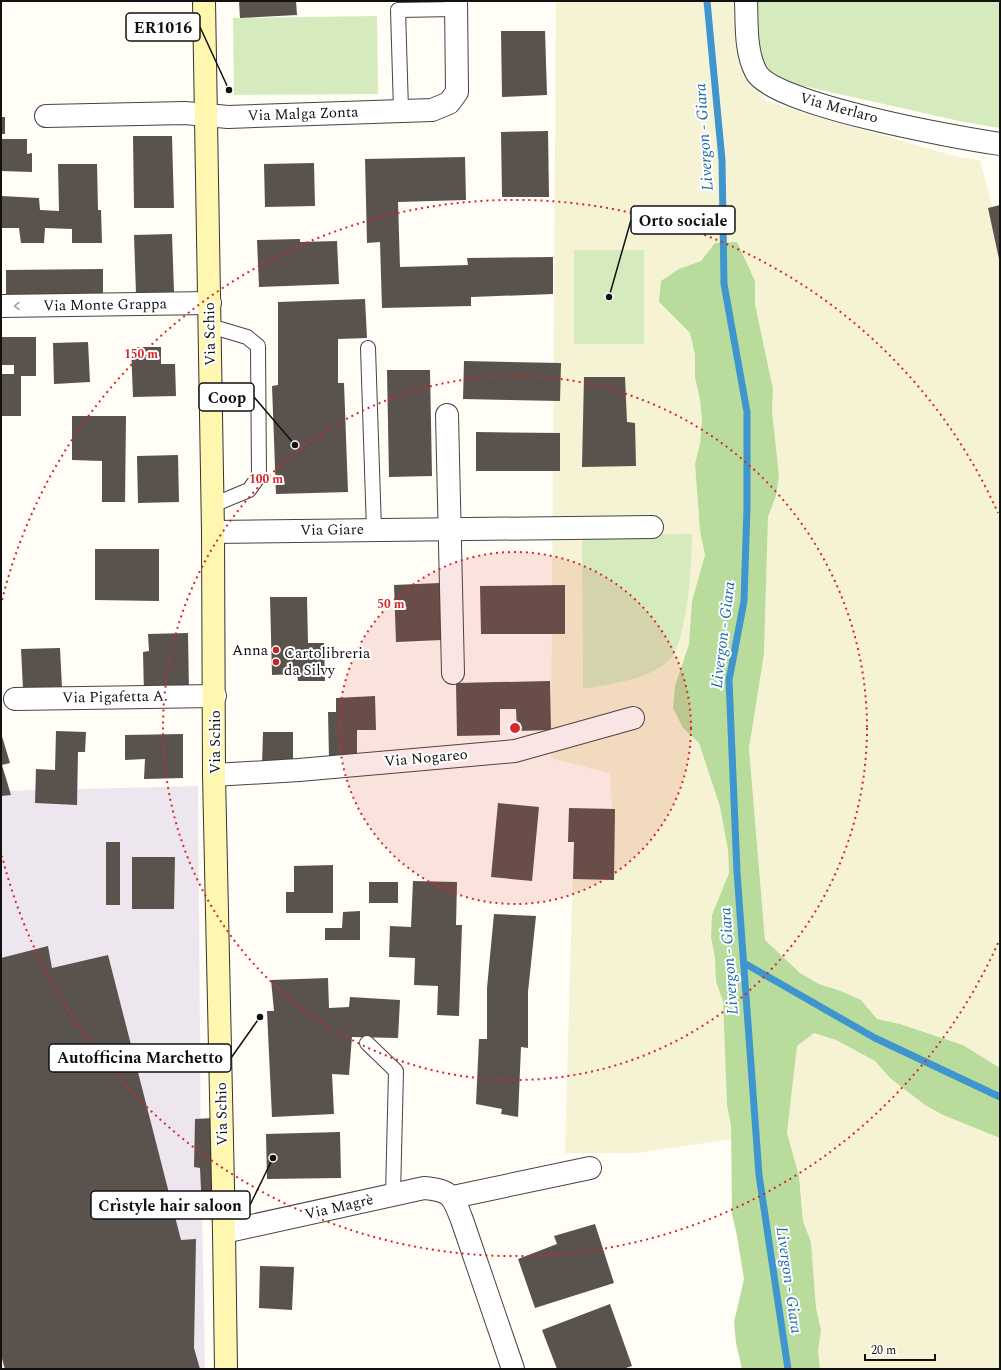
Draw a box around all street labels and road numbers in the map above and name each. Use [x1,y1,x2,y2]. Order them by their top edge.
street label: Via Merlaro [797,87,881,129]
street label: Via Malga Zonta [247,101,359,127]
street label: Via Monte Grappa [43,292,168,318]
street label: Via Schio [198,302,222,366]
street label: Via Giare [300,518,364,542]
street label: Via Pigafetta A. [62,685,168,709]
street label: Via Schio [204,710,227,774]
street label: Via Nogareo [383,743,469,773]
street label: Via Schio [210,1082,234,1146]
street label: Via Magrè [302,1188,376,1226]

